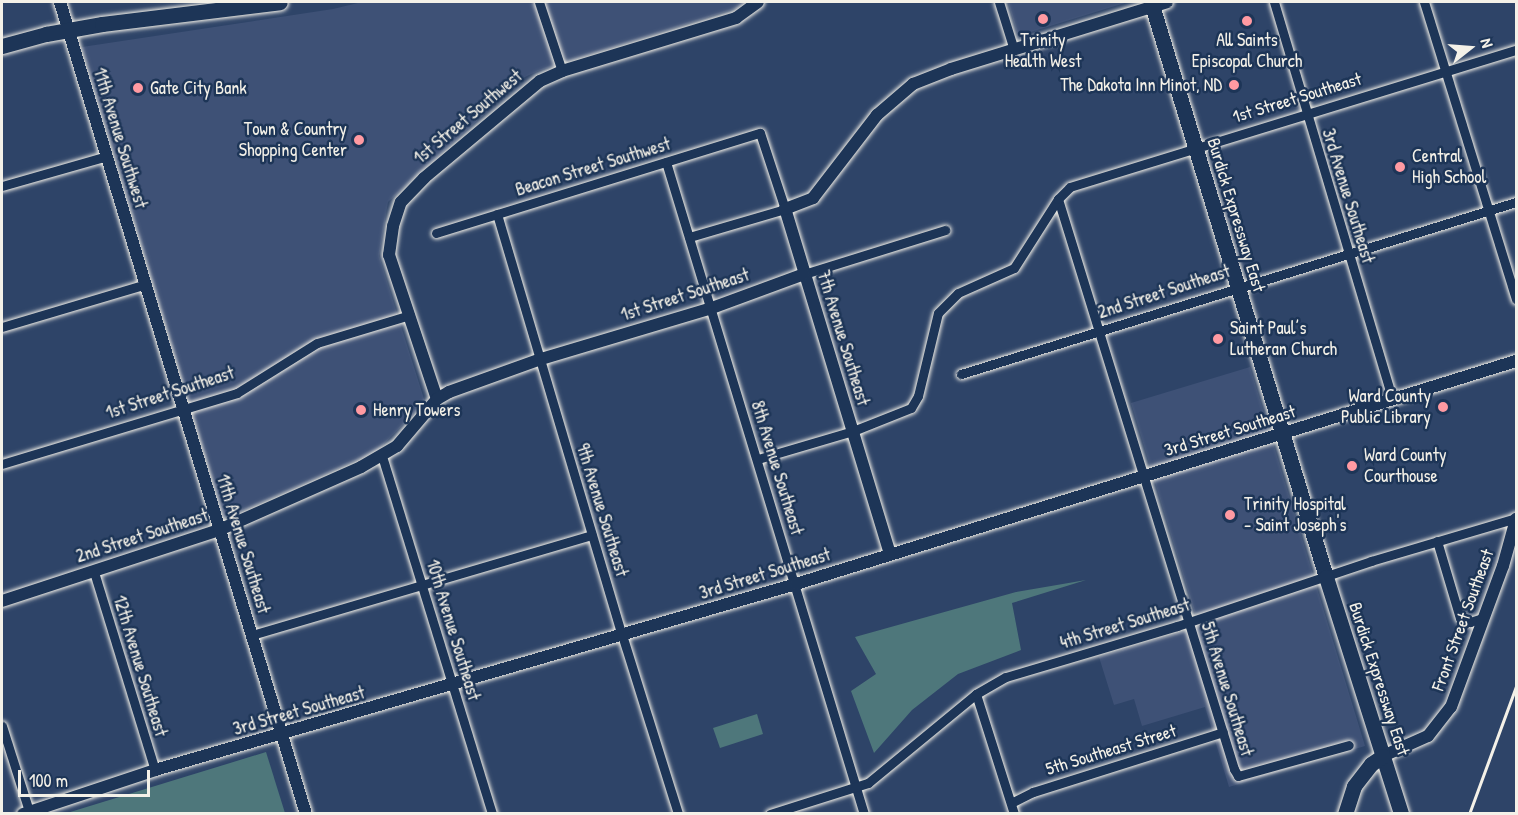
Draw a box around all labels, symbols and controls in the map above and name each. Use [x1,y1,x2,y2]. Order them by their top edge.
marker: Trinity Health West [1034,10,1052,28]
marker: All Saints Episcopal Church [1240,14,1254,28]
north arrow [1440,18,1500,78]
place label: Trinity Health West [1005,30,1081,72]
place label: All Saints Episcopal Church [1192,30,1302,72]
text: N [1475,35,1499,50]
street label: 11th Avenue Southwest [88,65,152,211]
street label: 1st Street Southwest [409,65,527,169]
street label: 1st Street Southeast [1230,68,1364,128]
place label: The Dakota Inn Minot, ND [1060,74,1222,96]
place label: Gate City Bank [150,77,247,99]
marker: The Dakota Inn Minot, ND [1227,78,1241,92]
marker: Gate City Bank [131,81,145,95]
place label: Town & Country Shopping Center [239,119,347,162]
street label: 3rd Avenue Southeast [1317,126,1379,266]
marker: Town & Country Shopping Center [352,133,366,147]
street label: Beacon Street Southwest [513,133,673,201]
street label: Burdick Expressway East [1202,135,1270,295]
place label: Central High School [1412,146,1486,188]
marker: Central High School [1393,160,1407,174]
street label: 2nd Street Southeast [1095,260,1233,324]
street label: 1st Street Southeast [618,264,752,326]
street label: 7th Avenue Southeast [812,268,874,408]
place label: Saint Paul’s Lutheran Church [1230,318,1337,360]
marker: Saint Paul’s Lutheran Church [1211,332,1225,346]
street label: 1st Street Southeast [103,362,237,424]
place label: Ward County Public Library [1341,386,1431,428]
street label: 8th Avenue Southeast [746,398,808,538]
place label: Henry Towers [373,399,460,421]
marker: Ward County Public Library [1436,400,1450,414]
street label: 3rd Street Southeast [1162,401,1298,461]
marker: Henry Towers [354,403,368,417]
street label: 9th Avenue Southeast [571,441,633,579]
place label: Ward County Courthouse [1364,445,1446,488]
marker: Ward County Courthouse [1345,459,1359,473]
street label: 11th Avenue Southeast [212,472,274,616]
place label: Trinity Hospital - Saint Joseph's [1244,494,1346,536]
street label: 2nd Street Southeast [73,504,211,568]
marker: Trinity Hospital - Saint Joseph's [1221,506,1239,524]
street label: 3rd Street Southeast [697,544,833,604]
street label: Front Street Southeast [1427,546,1499,694]
street label: 10th Avenue Southeast [421,557,485,703]
street label: 12th Avenue Southeast [108,593,172,739]
street label: 4th Street Southeast [1058,594,1192,654]
street label: Burdick Expressway East [1344,600,1414,758]
street label: 5th Avenue Southeast [1196,619,1258,759]
street label: 3rd Street Southeast [231,682,367,740]
street label: 5th Southeast Street [1043,720,1179,780]
scale bar [21,758,153,796]
text: 100 m [29,768,68,793]

